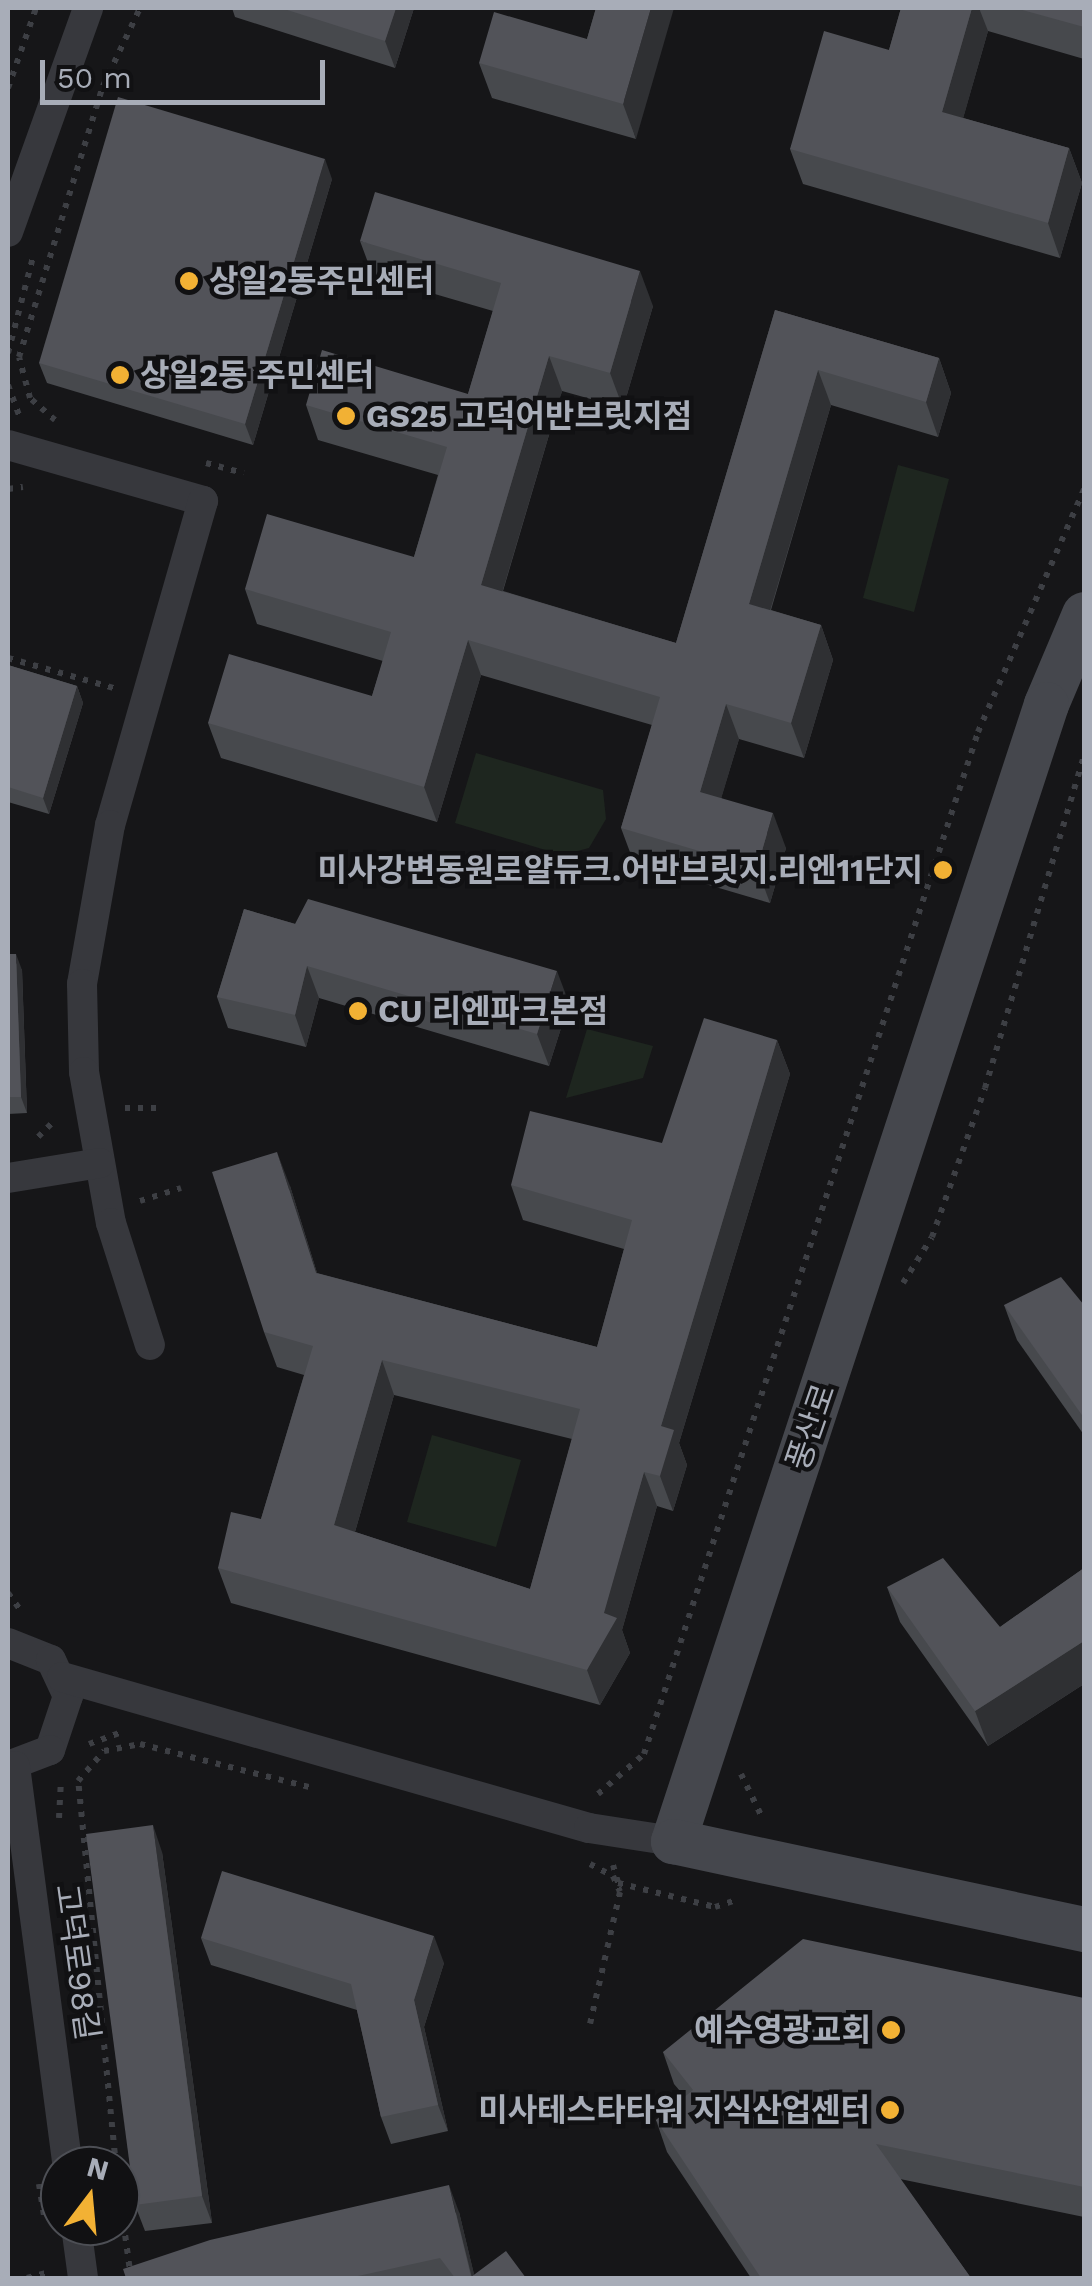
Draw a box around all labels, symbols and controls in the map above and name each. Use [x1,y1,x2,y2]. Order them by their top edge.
scale bar [45,40,330,102]
text: 50 m [57,60,132,95]
place label: 상일2동주민센터 [209,262,434,300]
marker: 상일2동주민센터 [178,270,200,292]
place label: 상일2동 주민센터 [140,356,374,394]
marker: 상일2동 주민센터 [109,364,131,386]
place label: GS25 고덕어반브릿지점 [366,397,692,435]
marker: GS25 고덕어반브릿지점 [335,405,357,427]
place label: 미사강변동원로얄듀크.어반브릿지.리엔11단지 [317,851,923,889]
marker: 미사강변동원로얄듀크.어반브릿지.리엔11단지 [932,859,954,881]
place label: CU 리엔파크본점 [378,992,608,1030]
marker: CU 리엔파크본점 [347,1000,369,1022]
street label: 풍산로 [778,1379,844,1475]
street label: 고덕로98길 [47,1881,107,2043]
place label: 예수영광교회 [694,2011,871,2049]
marker: 예수영광교회 [880,2019,902,2041]
place label: 미사테스타타워 지식산업센터 [478,2091,870,2129]
marker: 미사테스타타워 지식산업센터 [879,2099,901,2121]
north arrow [40,2146,140,2246]
text: N [83,2150,112,2187]

